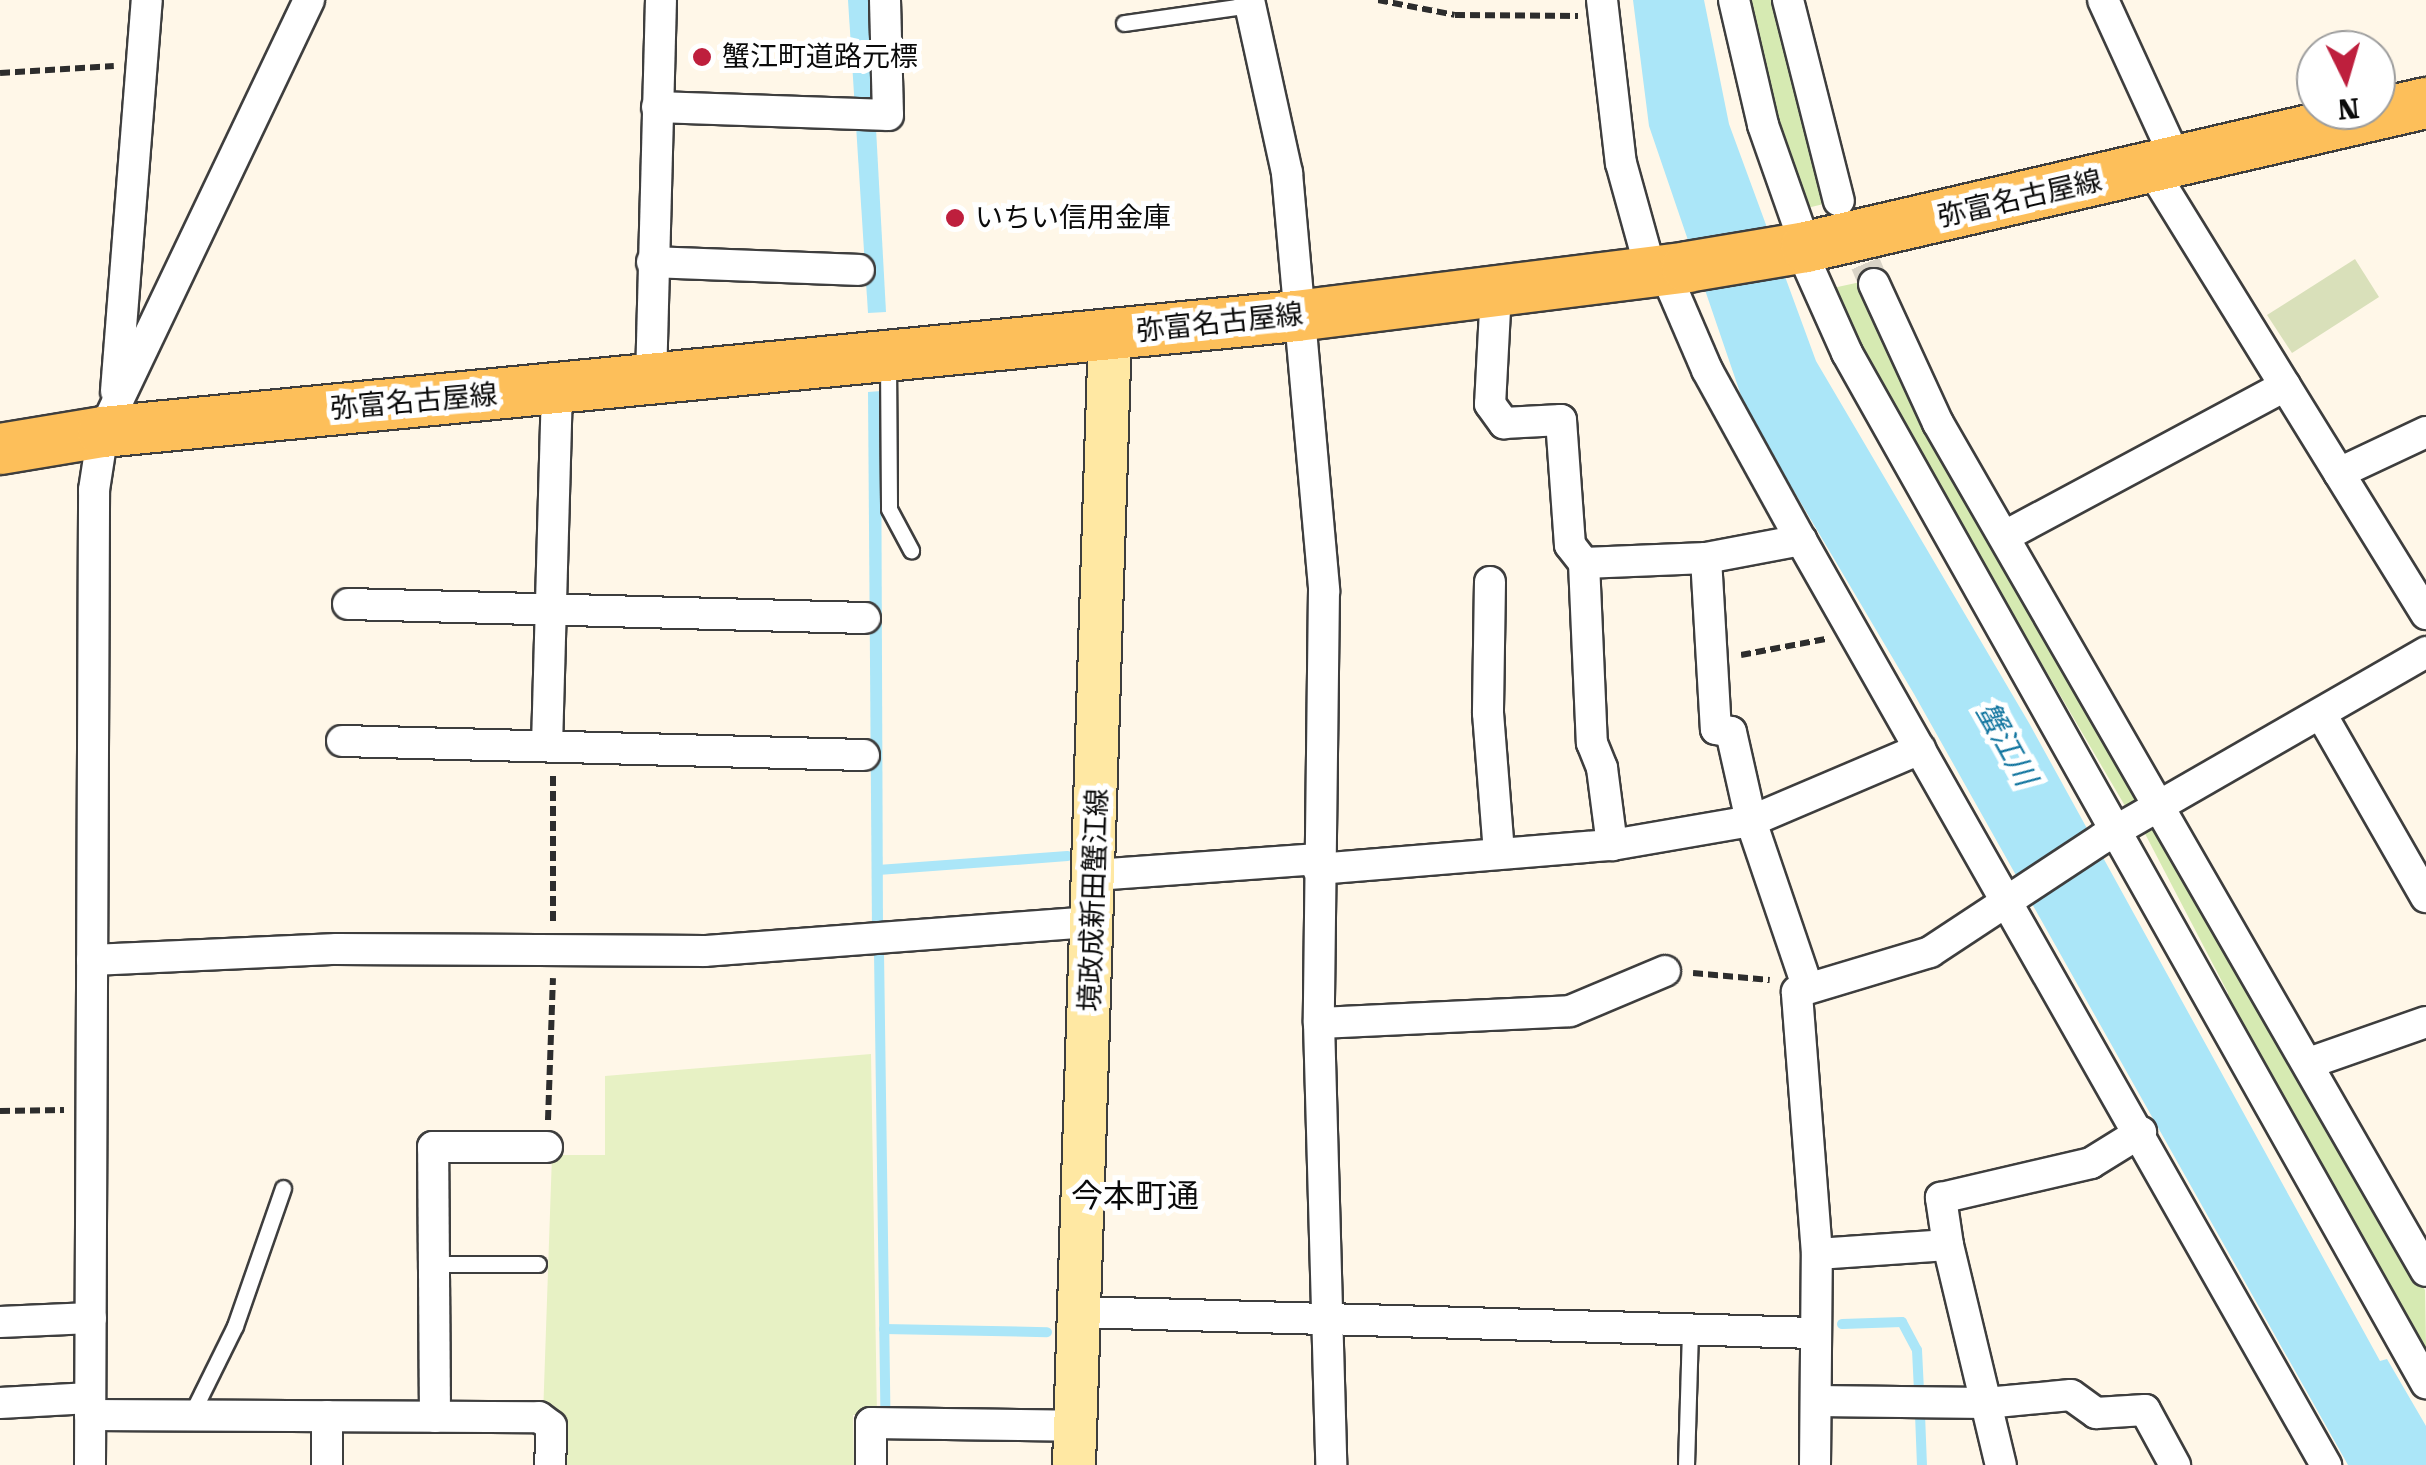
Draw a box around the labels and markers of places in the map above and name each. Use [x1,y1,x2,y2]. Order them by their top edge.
place label: 蟹江町道路元標 [722,40,918,74]
marker: 蟹江町道路元標 [691,46,713,68]
place label: いちい信用金庫 [975,201,1171,235]
marker: いちい信用金庫 [944,207,966,229]

